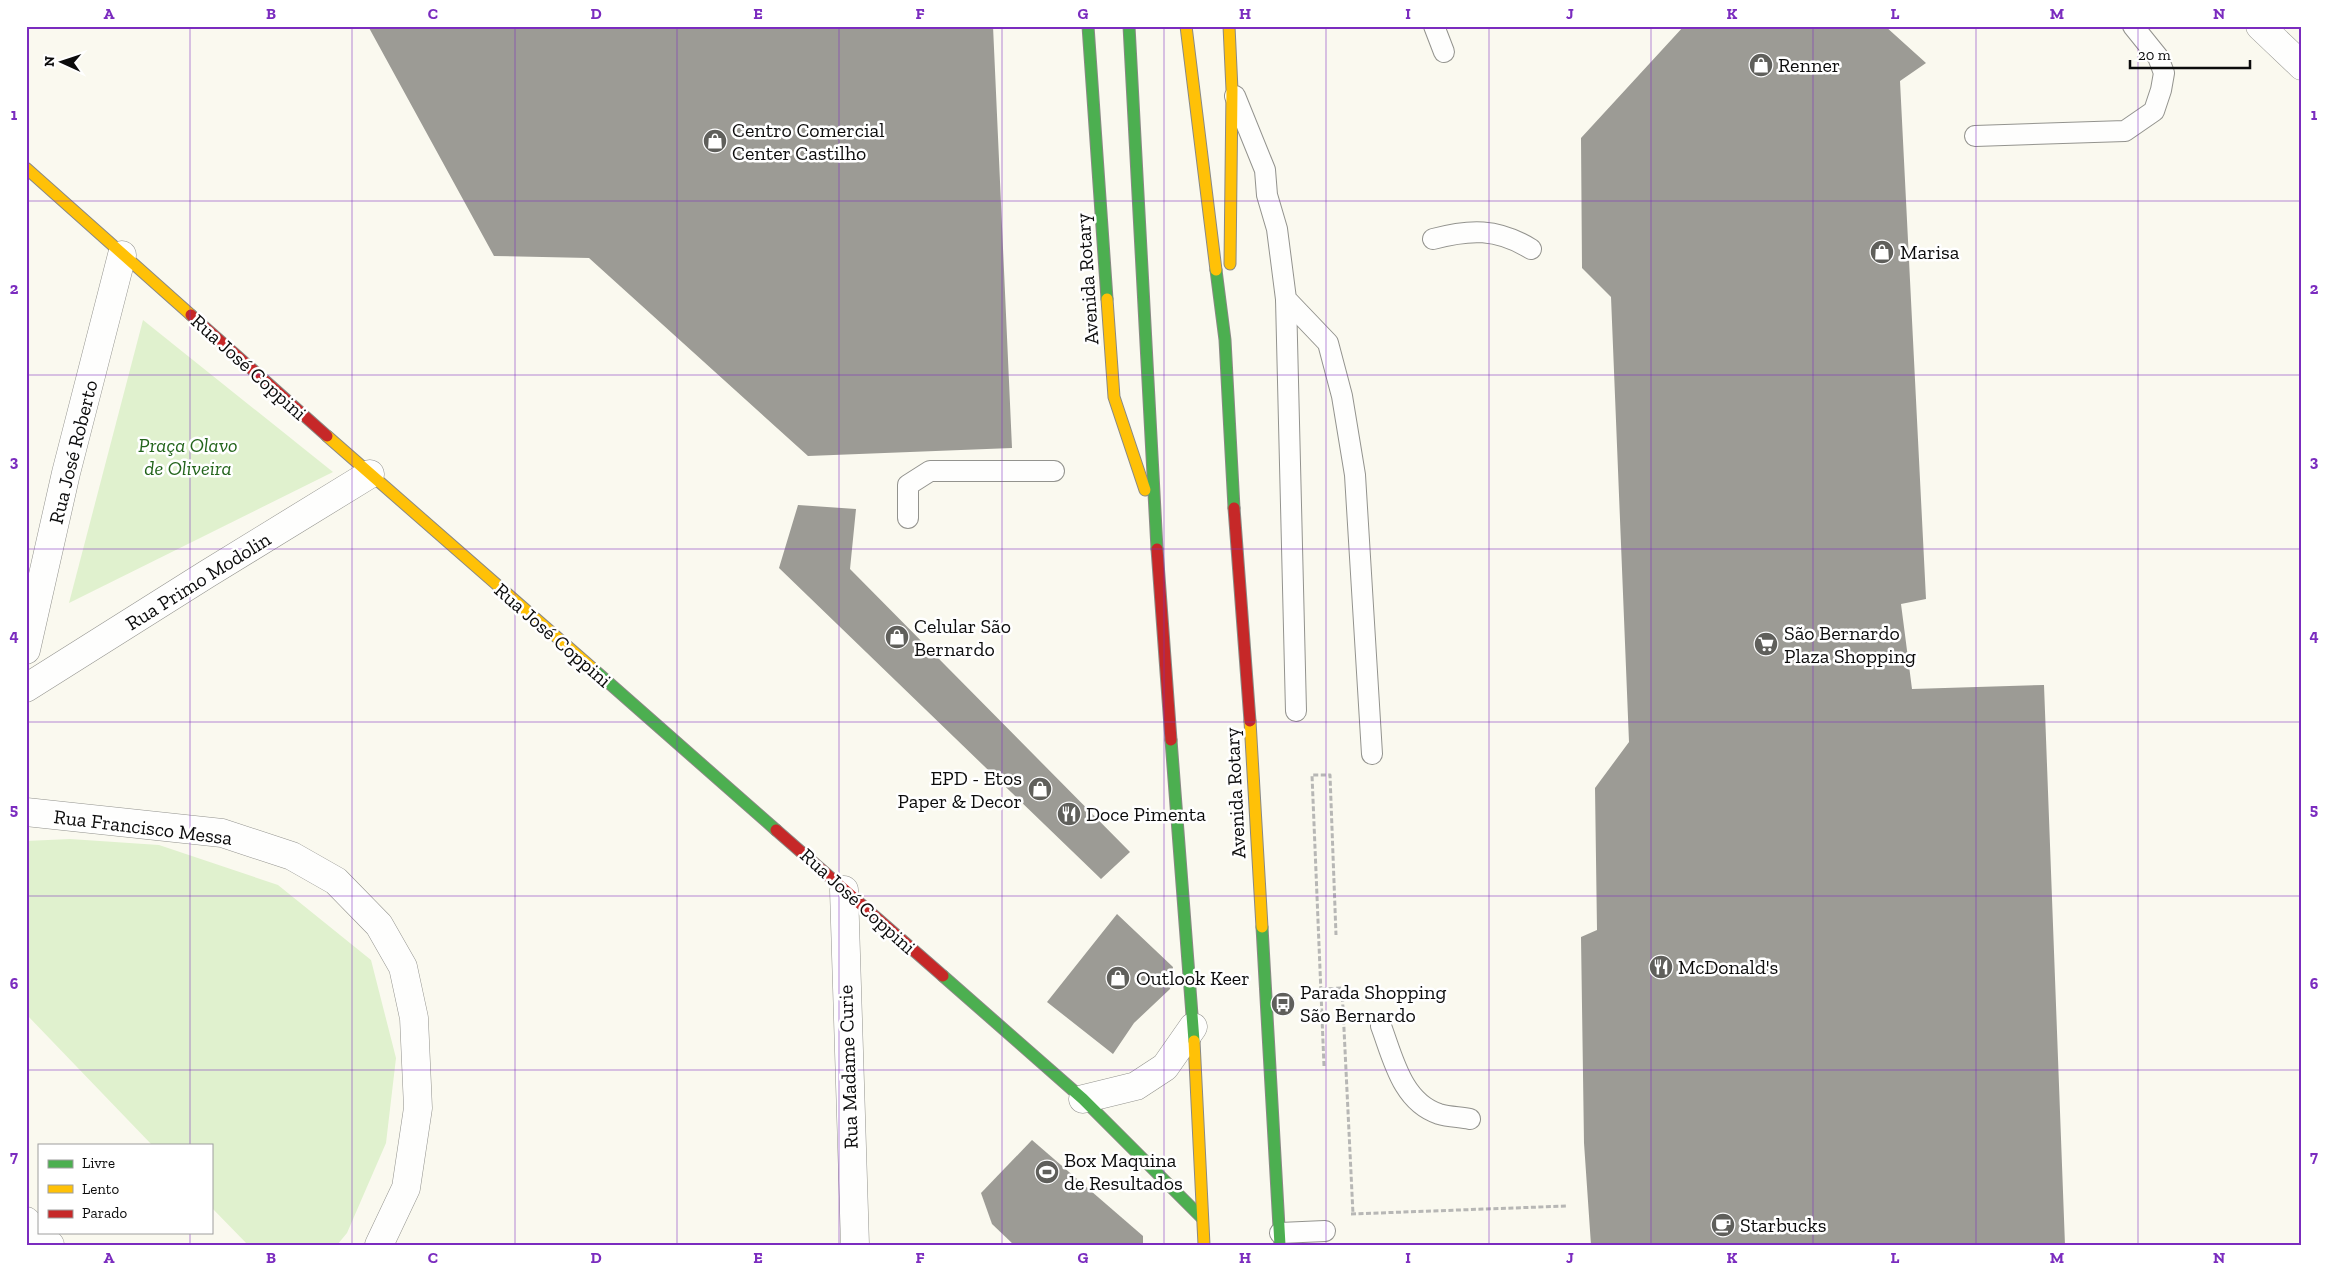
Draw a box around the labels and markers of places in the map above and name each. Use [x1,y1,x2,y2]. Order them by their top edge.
shop icon: Renner [1748,52,1774,78]
place label: Renner [1778,53,1840,77]
place label: Centro Comercial Center Castilho [732,118,884,165]
shop icon: Centro Comercial Center Castilho [702,128,728,154]
shop icon: Marisa [1869,239,1895,265]
place label: Marisa [1900,240,1960,264]
place label: Celular São Bernardo [914,614,1011,661]
place label: São Bernardo Plaza Shopping [1784,621,1916,668]
shop icon: Celular São Bernardo [884,624,910,650]
supermarket icon: São Bernardo Plaza Shopping [1753,631,1779,657]
place label: EPD - Etos Paper & Decor [897,766,1022,813]
shop icon: EPD - Etos Paper & Decor [1027,776,1053,802]
restaurant icon: Doce Pimenta [1056,801,1082,827]
place label: Doce Pimenta [1086,802,1206,826]
restaurant icon: McDonald's [1648,954,1674,980]
place label: McDonald's [1678,955,1778,979]
shop icon: Outlook Keer [1105,965,1131,991]
place label: Outlook Keer [1136,966,1250,990]
place label: Parada Shopping São Bernardo [1300,980,1446,1027]
bus stop icon: Parada Shopping São Bernardo [1270,991,1296,1017]
place label: Box Maquina de Resultados [1064,1148,1183,1195]
sports icon: Box Maquina de Resultados [1034,1159,1060,1185]
cafe icon: Starbucks [1710,1212,1736,1238]
place label: Starbucks [1740,1213,1826,1237]

